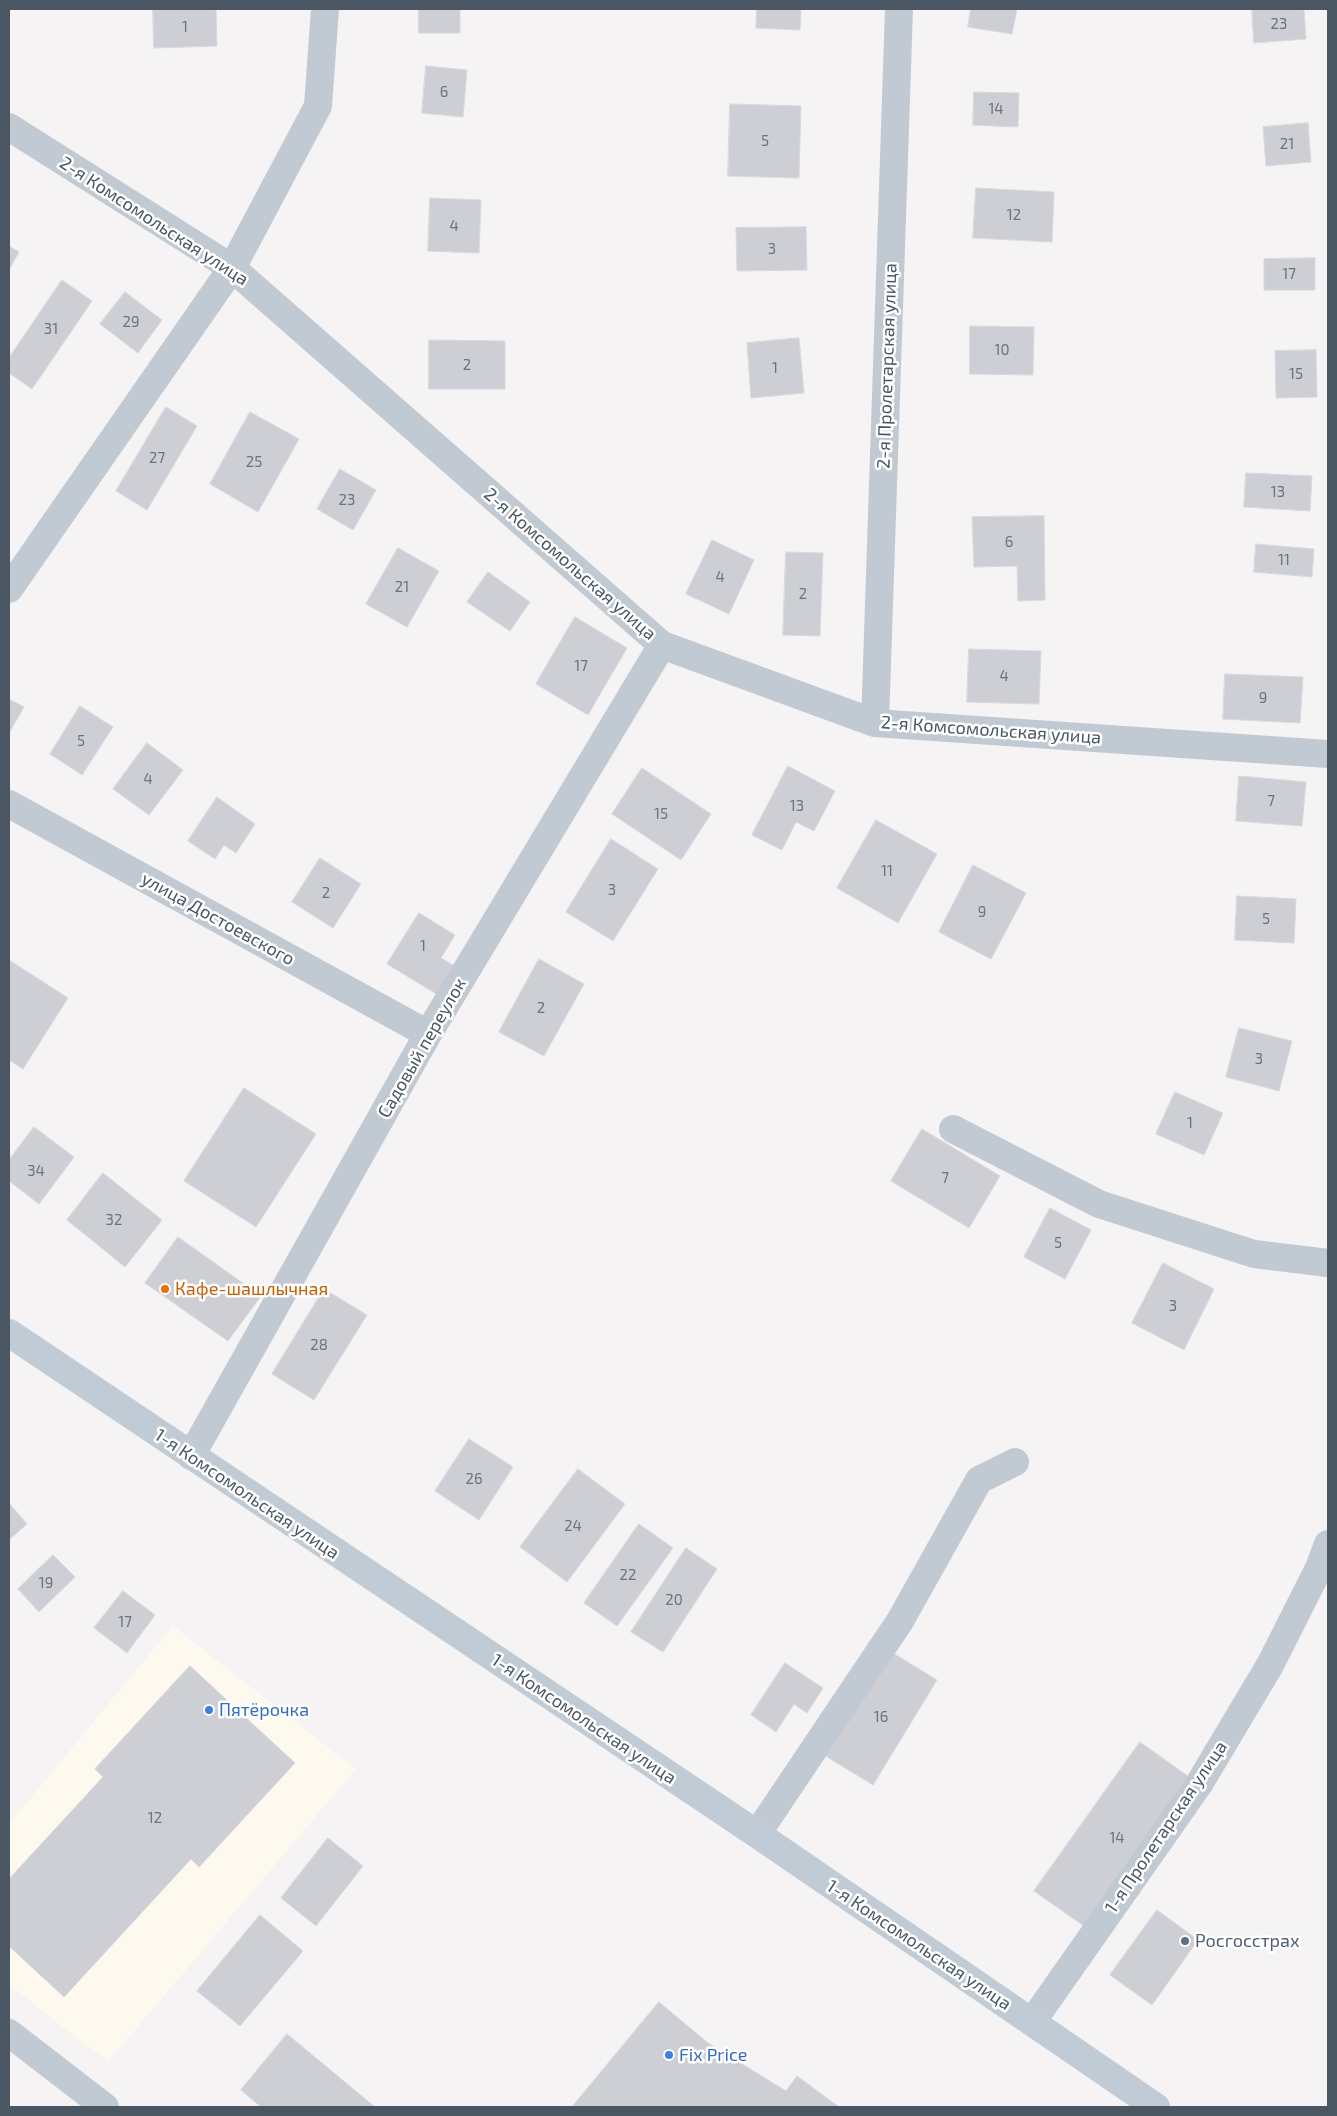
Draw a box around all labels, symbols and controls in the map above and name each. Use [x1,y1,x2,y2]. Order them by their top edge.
house number: 23 [1271,15,1287,33]
house number: 1 [182,18,188,36]
house number: 6 [440,83,448,101]
house number: 14 [988,100,1004,118]
house number: 5 [761,132,769,150]
house number: 21 [1280,135,1294,153]
street label: 2-я Комсомольская улица [56,152,252,290]
house number: 12 [1007,206,1021,224]
house number: 4 [449,217,459,235]
house number: 3 [768,240,776,258]
street label: 2-я Пролетарская улица [873,263,901,469]
house number: 17 [1282,265,1296,283]
house number: 29 [122,313,140,331]
house number: 31 [44,320,58,338]
house number: 10 [994,341,1010,359]
house number: 2 [463,356,471,374]
house number: 1 [772,359,778,377]
house number: 15 [1289,365,1303,383]
house number: 27 [149,449,165,467]
house number: 25 [246,453,262,471]
street label: 2-я Комсомольская улица [480,483,660,645]
house number: 13 [1271,483,1285,501]
house number: 23 [339,491,355,509]
house number: 6 [1005,533,1013,551]
house number: 11 [1278,551,1290,569]
house number: 4 [715,568,725,586]
house number: 21 [395,578,409,596]
house number: 2 [799,585,807,603]
house number: 17 [574,657,588,675]
house number: 4 [999,667,1009,685]
house number: 9 [1259,689,1267,707]
street label: 2-я Комсомольская улица [880,712,1102,748]
house number: 5 [77,732,85,750]
house number: 4 [143,770,153,788]
house number: 7 [1267,792,1275,810]
house number: 13 [790,797,804,815]
house number: 15 [654,805,668,823]
house number: 11 [881,862,893,880]
street label: улица Достоевского [138,868,298,970]
house number: 3 [608,881,616,899]
house number: 2 [322,884,330,902]
house number: 9 [978,903,986,921]
house number: 5 [1262,910,1270,928]
house number: 1 [420,937,426,955]
street label: Садовый переулок [373,974,471,1122]
house number: 2 [537,999,545,1017]
house number: 3 [1255,1050,1263,1068]
house number: 1 [1187,1114,1193,1132]
house number: 34 [27,1162,45,1180]
house number: 7 [941,1169,949,1187]
house number: 32 [106,1211,122,1229]
house number: 5 [1054,1234,1062,1252]
place label: Кафе-шашлычная [175,1278,328,1300]
marker: Кафе-шашлычная [159,1283,171,1295]
house number: 3 [1169,1297,1177,1315]
house number: 28 [310,1336,328,1354]
street label: 1-я Комсомольская улица [151,1424,343,1564]
house number: 26 [465,1470,483,1488]
house number: 24 [564,1517,582,1535]
house number: 22 [620,1566,636,1584]
house number: 19 [39,1574,53,1592]
house number: 20 [665,1591,683,1609]
house number: 17 [118,1613,132,1631]
street label: 1-я Комсомольская улица [488,1649,680,1789]
place label: Пятёрочка [219,1699,309,1721]
marker: Пятёрочка [203,1704,215,1716]
house number: 16 [874,1708,888,1726]
street label: 1-я Пролетарская улица [1100,1737,1232,1917]
house number: 12 [148,1809,162,1827]
house number: 14 [1109,1829,1125,1847]
street label: 1-я Комсомольская улица [823,1875,1015,2015]
place label: Росгосстрах [1195,1930,1299,1952]
marker: Росгосстрах [1179,1935,1191,1947]
place label: Fix Price [679,2044,747,2066]
marker: Fix Price [663,2049,675,2061]

